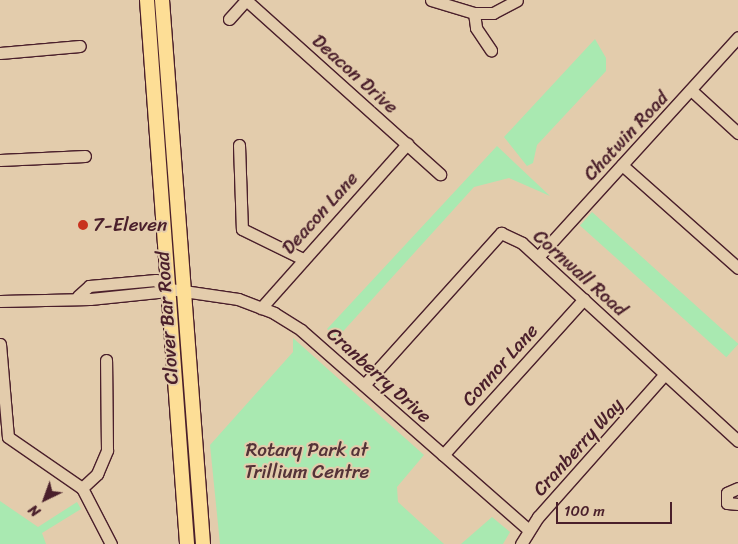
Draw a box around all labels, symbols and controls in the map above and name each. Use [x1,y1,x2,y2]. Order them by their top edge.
street label: Deacon Drive [307,29,403,119]
street label: Chatwin Road [579,87,673,185]
street label: Deacon Lane [277,167,363,259]
place label: 7-Eleven [93,214,167,236]
marker: 7-Eleven [77,219,89,231]
street label: Cornwall Road [528,225,632,321]
street label: Clover Bar Road [151,251,183,385]
street label: Connor Lane [457,319,543,411]
street label: Cranberry Drive [322,322,436,428]
street label: Cranberry Way [528,393,628,501]
park label: Rotary Park at Trillium Centre [244,439,370,483]
north arrow [20,474,70,524]
scale bar [558,492,674,524]
text: N [23,498,47,523]
text: 100 m [564,498,605,524]

